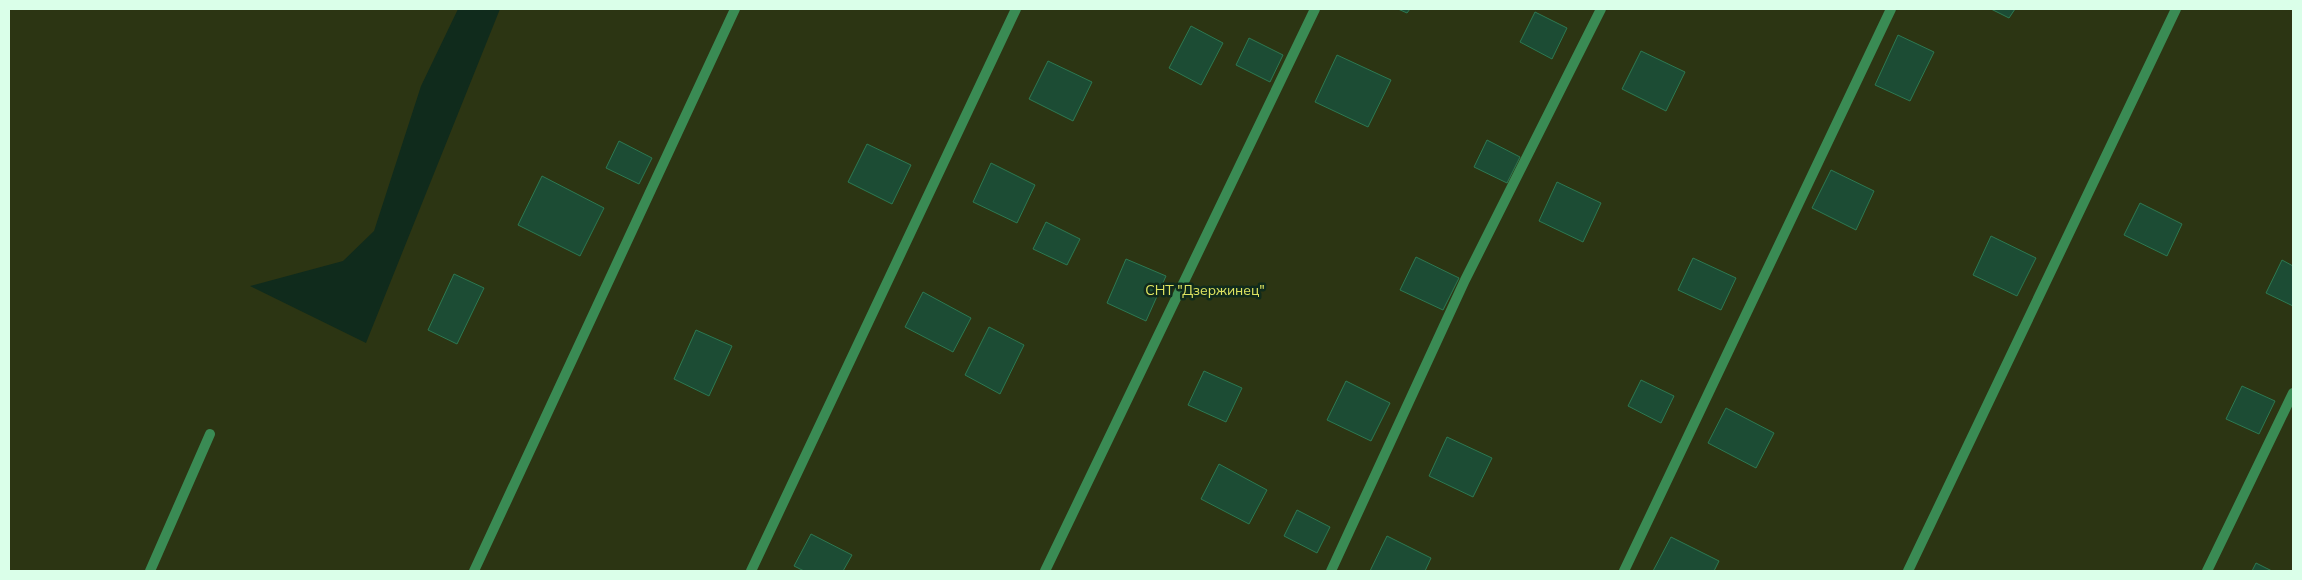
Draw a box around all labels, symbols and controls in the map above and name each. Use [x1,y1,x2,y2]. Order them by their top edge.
park label: СНТ "Дзержинец" [1145,281,1265,300]

